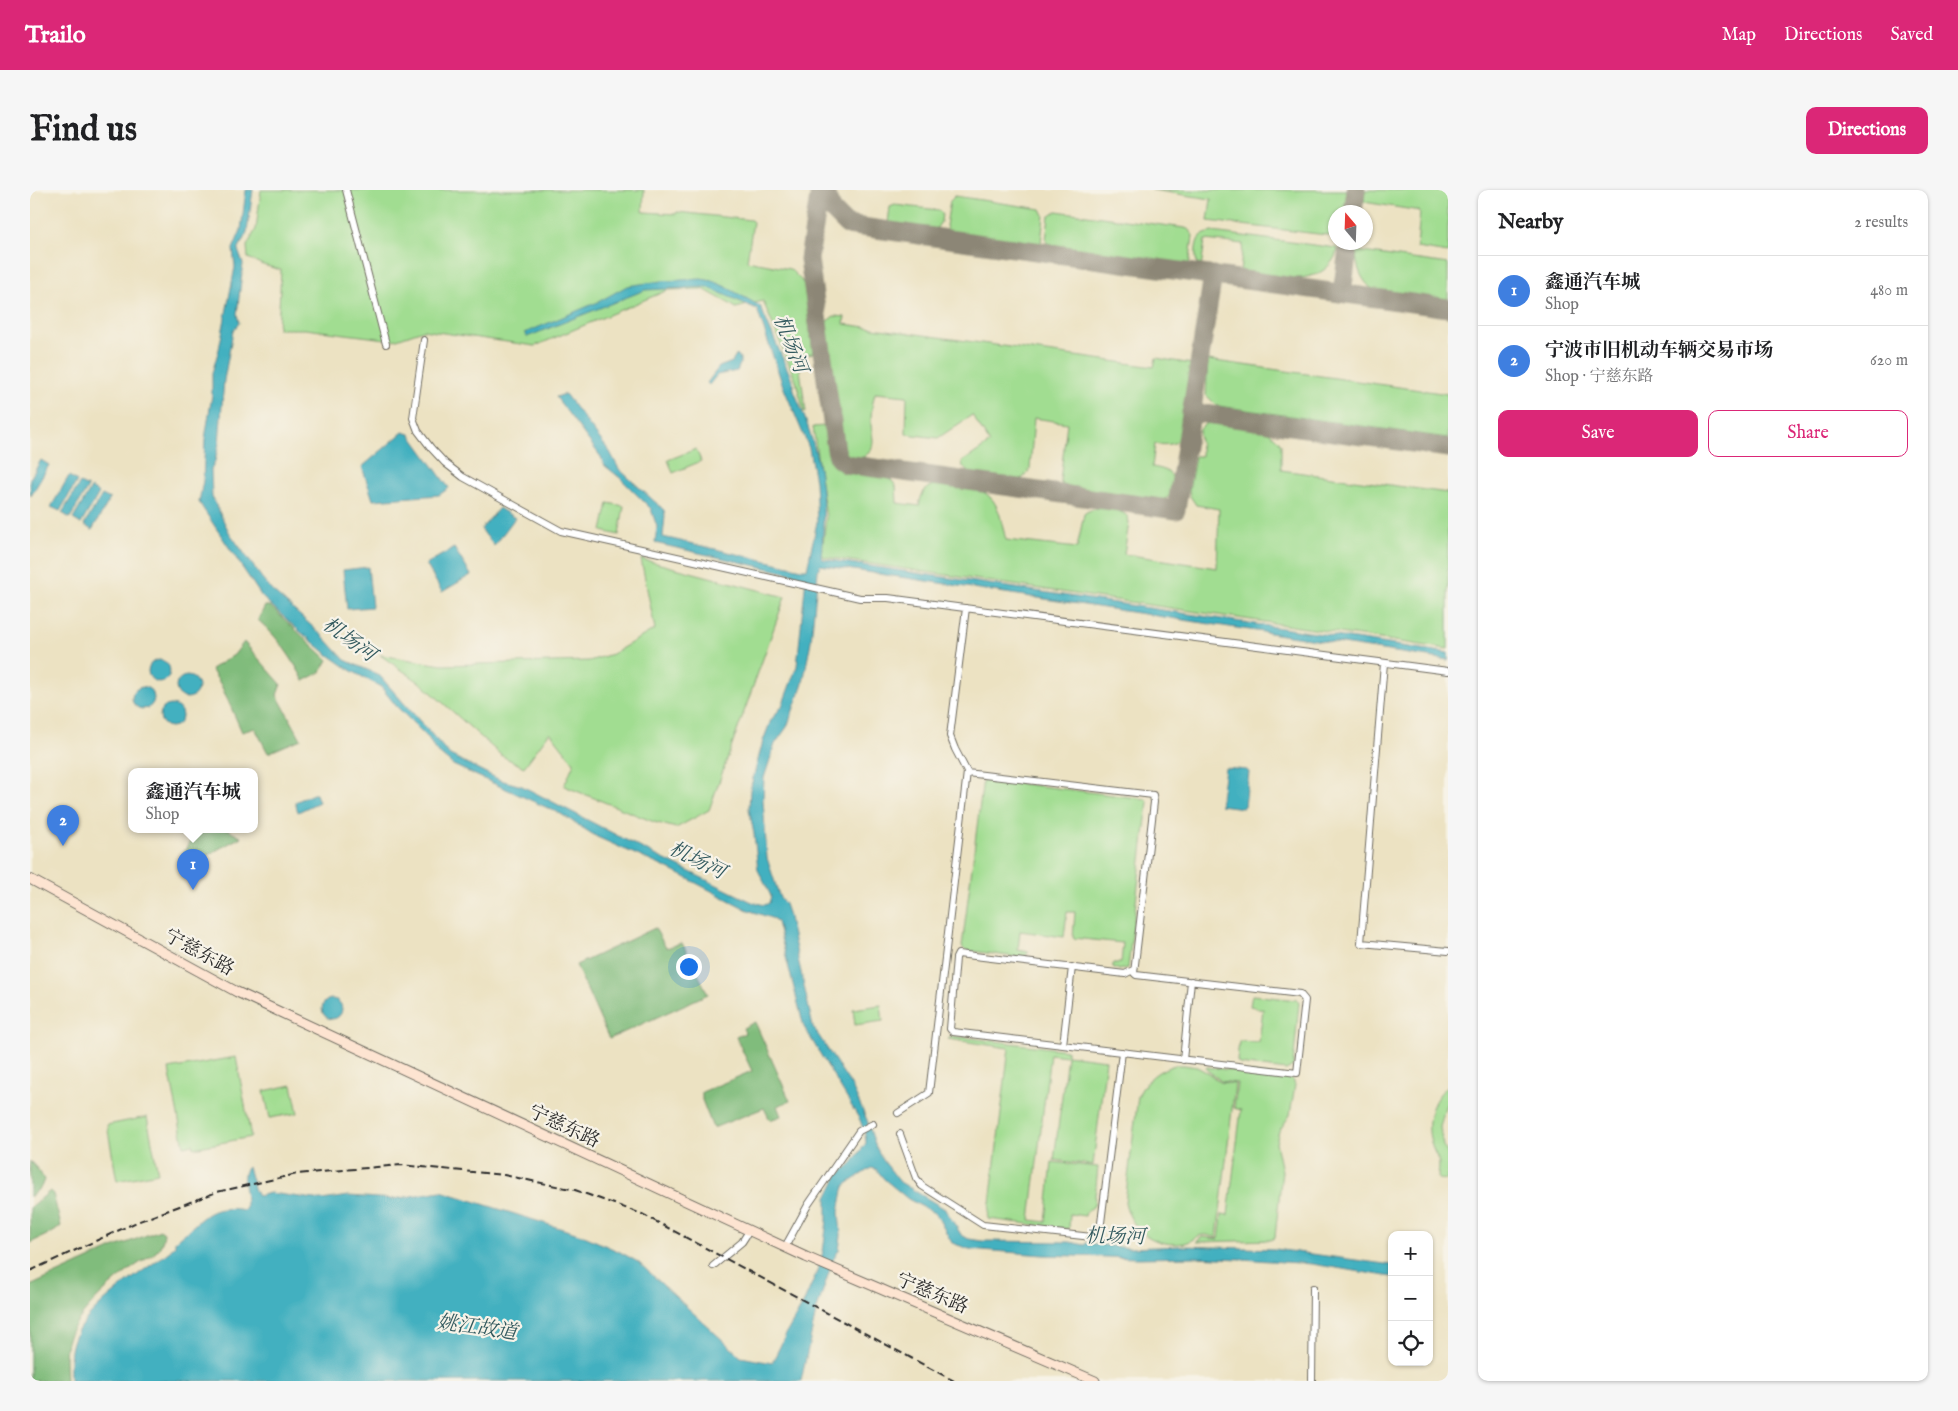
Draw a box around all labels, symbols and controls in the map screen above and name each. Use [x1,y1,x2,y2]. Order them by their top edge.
text: Trailo [25,20,86,51]
text: Map [1722,24,1756,47]
text: Directions [1784,24,1862,47]
text: Saved [1890,24,1933,47]
button: Directions [1806,107,1928,154]
text: Find us [30,108,137,153]
north arrow [1328,205,1373,250]
text: Nearby [1498,209,1563,236]
text: 2 results [1854,213,1908,233]
text: 鑫通汽车城 [1545,271,1640,295]
text: 1 [1511,281,1517,301]
text: 480 m [1870,281,1908,301]
text: Shop [1545,295,1579,315]
water label: 机场河 [768,312,813,379]
text: 宁波市旧机动车辆交易市场 [1545,339,1773,363]
text: 2 [1510,351,1518,371]
text: 620 m [1870,351,1908,371]
text: Shop · 宁慈东路 [1545,367,1653,387]
button: Save [1498,410,1698,457]
button: Share [1708,410,1908,457]
water label: 机场河 [317,612,383,670]
popup [128,768,258,833]
text: 鑫通汽车城 [145,781,241,805]
pin: 2 [47,805,79,846]
text: Shop [145,805,179,825]
water label: 机场河 [665,837,732,887]
pin: 1 [177,849,209,890]
street label: 宁慈东路 [160,924,238,982]
your location [676,954,702,980]
street label: 宁慈东路 [524,1100,604,1154]
water label: 机场河 [1085,1224,1148,1250]
map controls [1388,1231,1433,1366]
button: + [1388,1231,1433,1276]
street label: 宁慈东路 [892,1268,972,1320]
button: − [1388,1276,1433,1321]
water label: 姚江故道 [436,1310,521,1346]
button: locate [1388,1321,1433,1366]

